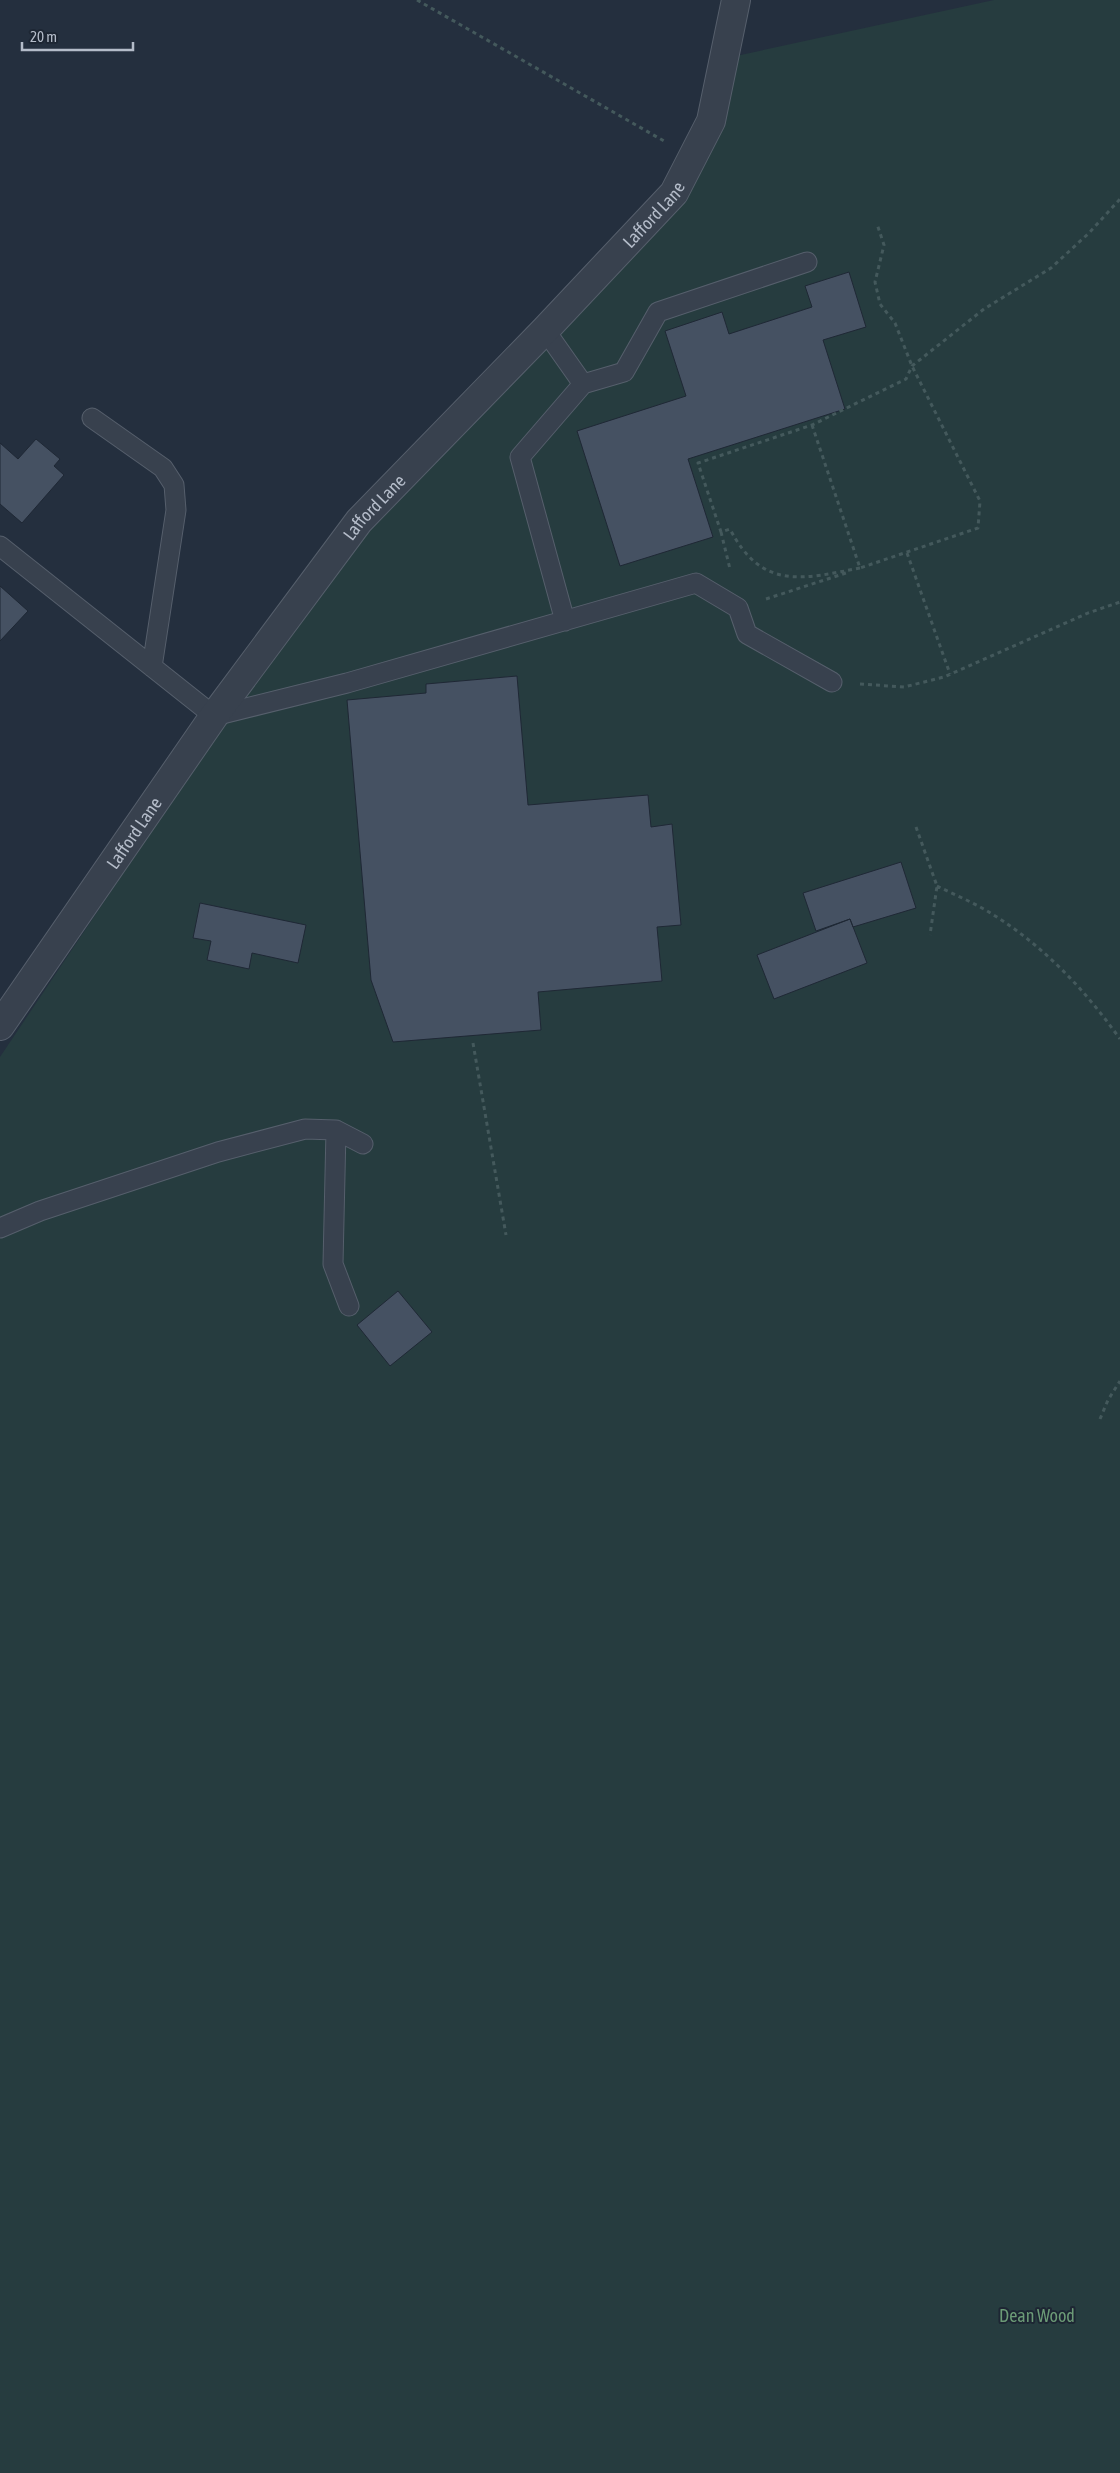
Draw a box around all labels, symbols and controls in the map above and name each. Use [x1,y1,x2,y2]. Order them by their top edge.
scale bar [22,20,134,52]
text: 20 m [30,28,57,45]
street label: Lafford Lane [618,178,689,252]
street label: Lafford Lane [338,470,409,544]
street label: Lafford Lane [102,793,165,872]
park label: Dean Wood [999,2305,1075,2326]

